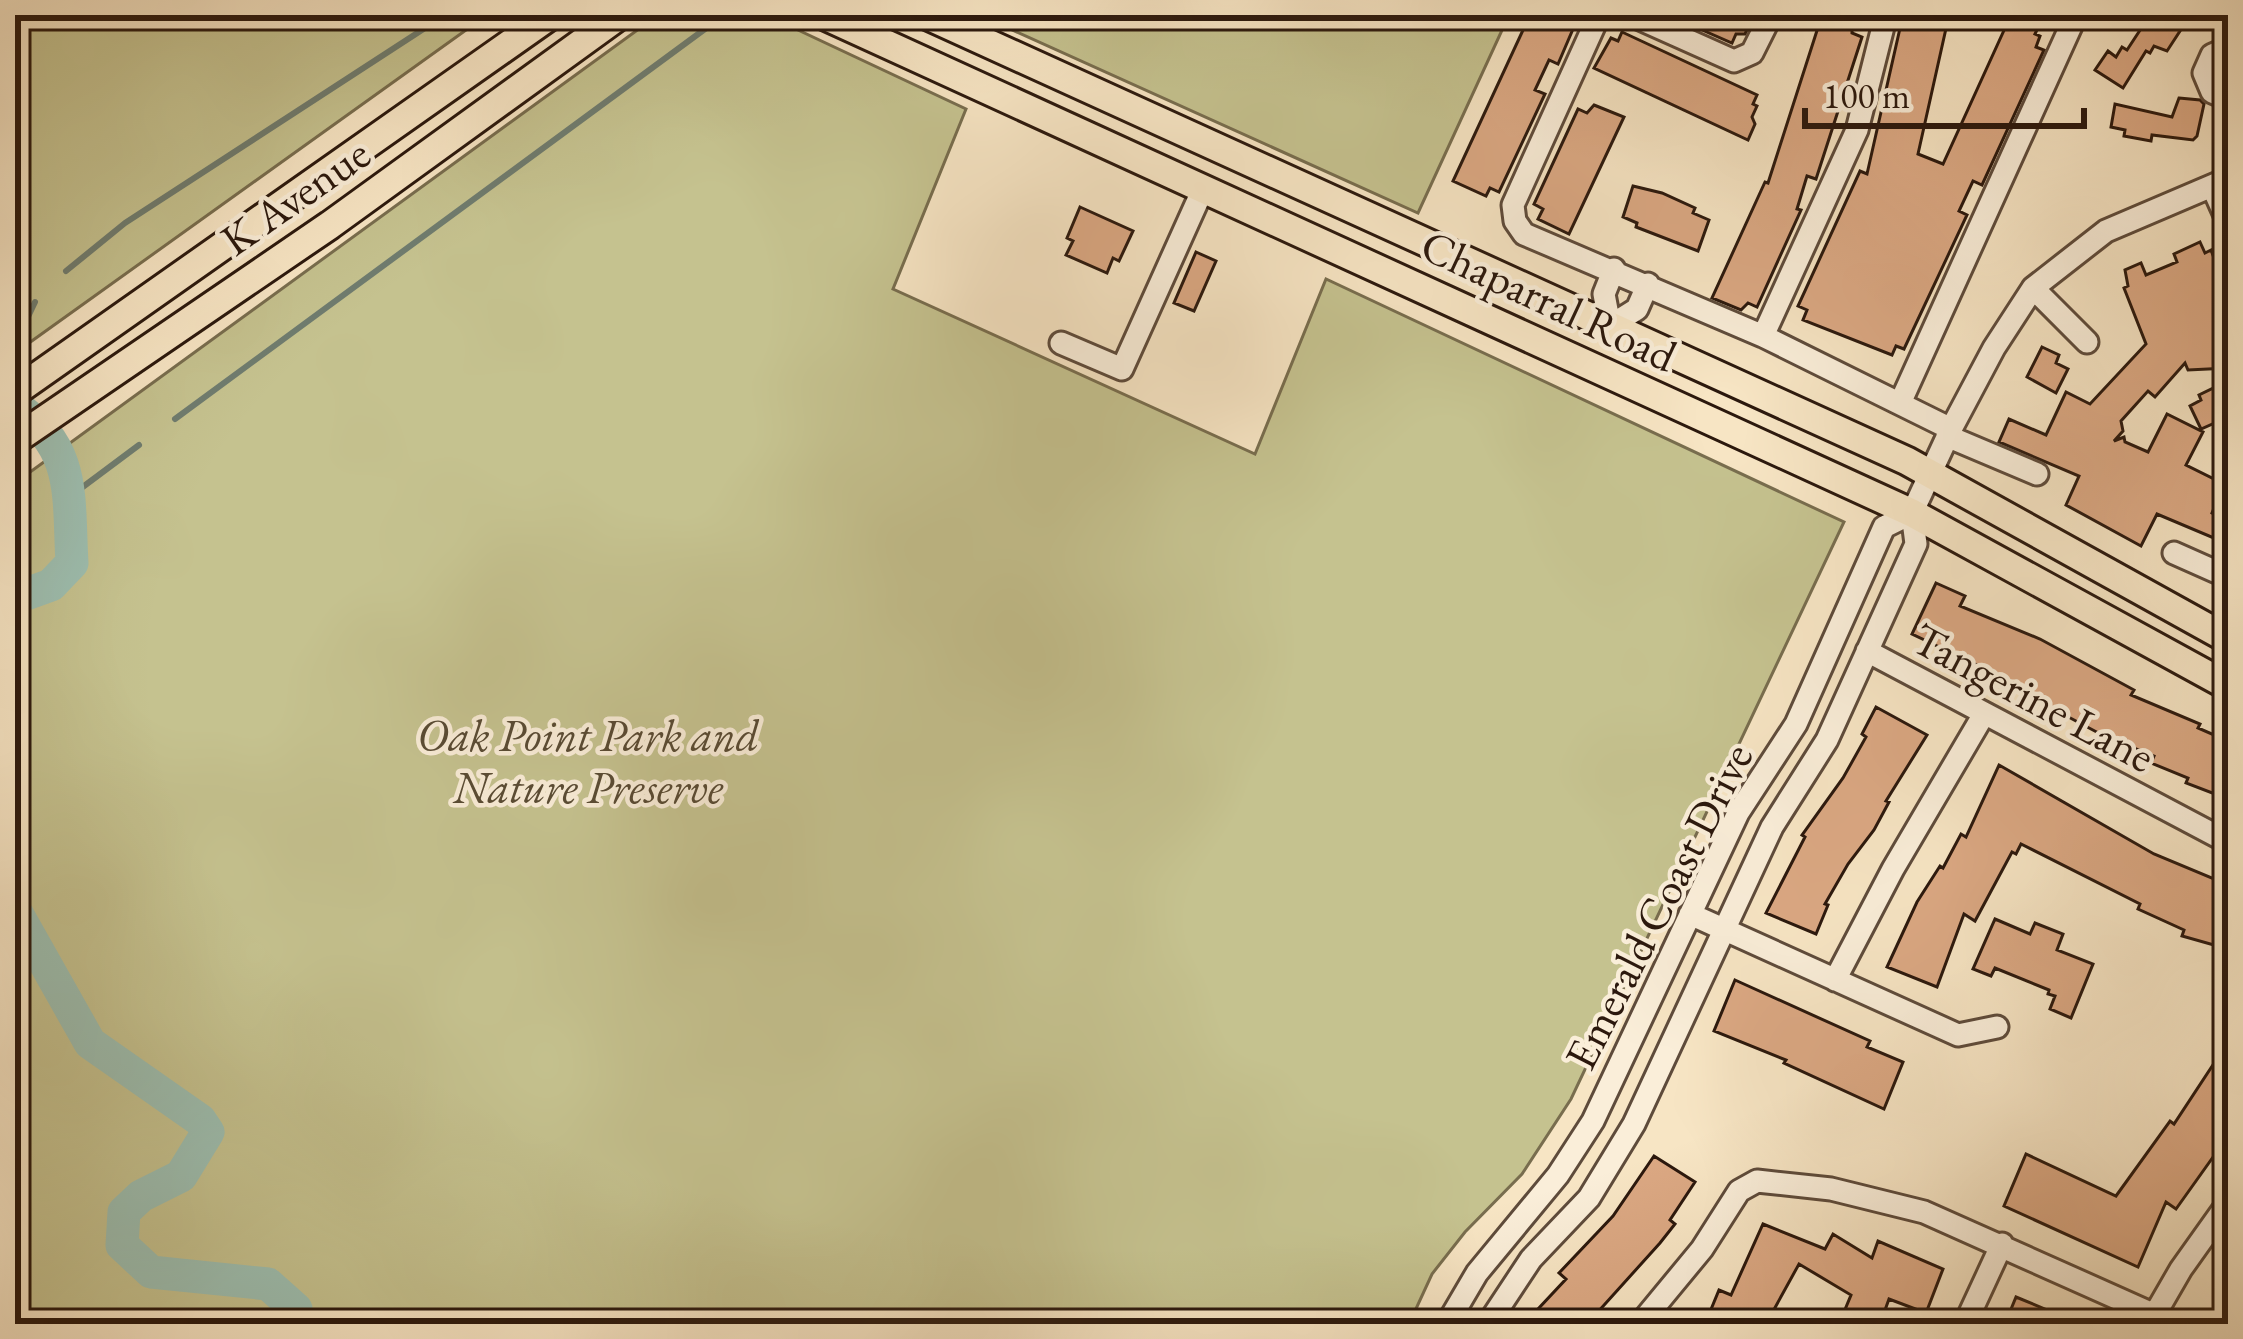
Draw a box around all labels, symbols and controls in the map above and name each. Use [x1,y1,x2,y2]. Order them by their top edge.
scale bar [1805,54,2084,128]
text: 100 m [1823,72,1910,119]
street label: K Avenue [209,124,381,268]
street label: Chaparral Road [1412,216,1686,385]
street label: Tangerine Lane [1903,609,2165,785]
park label: Oak Point Park and Nature Preserve [417,706,760,816]
street label: Emerald Coast Drive [1551,733,1765,1079]

